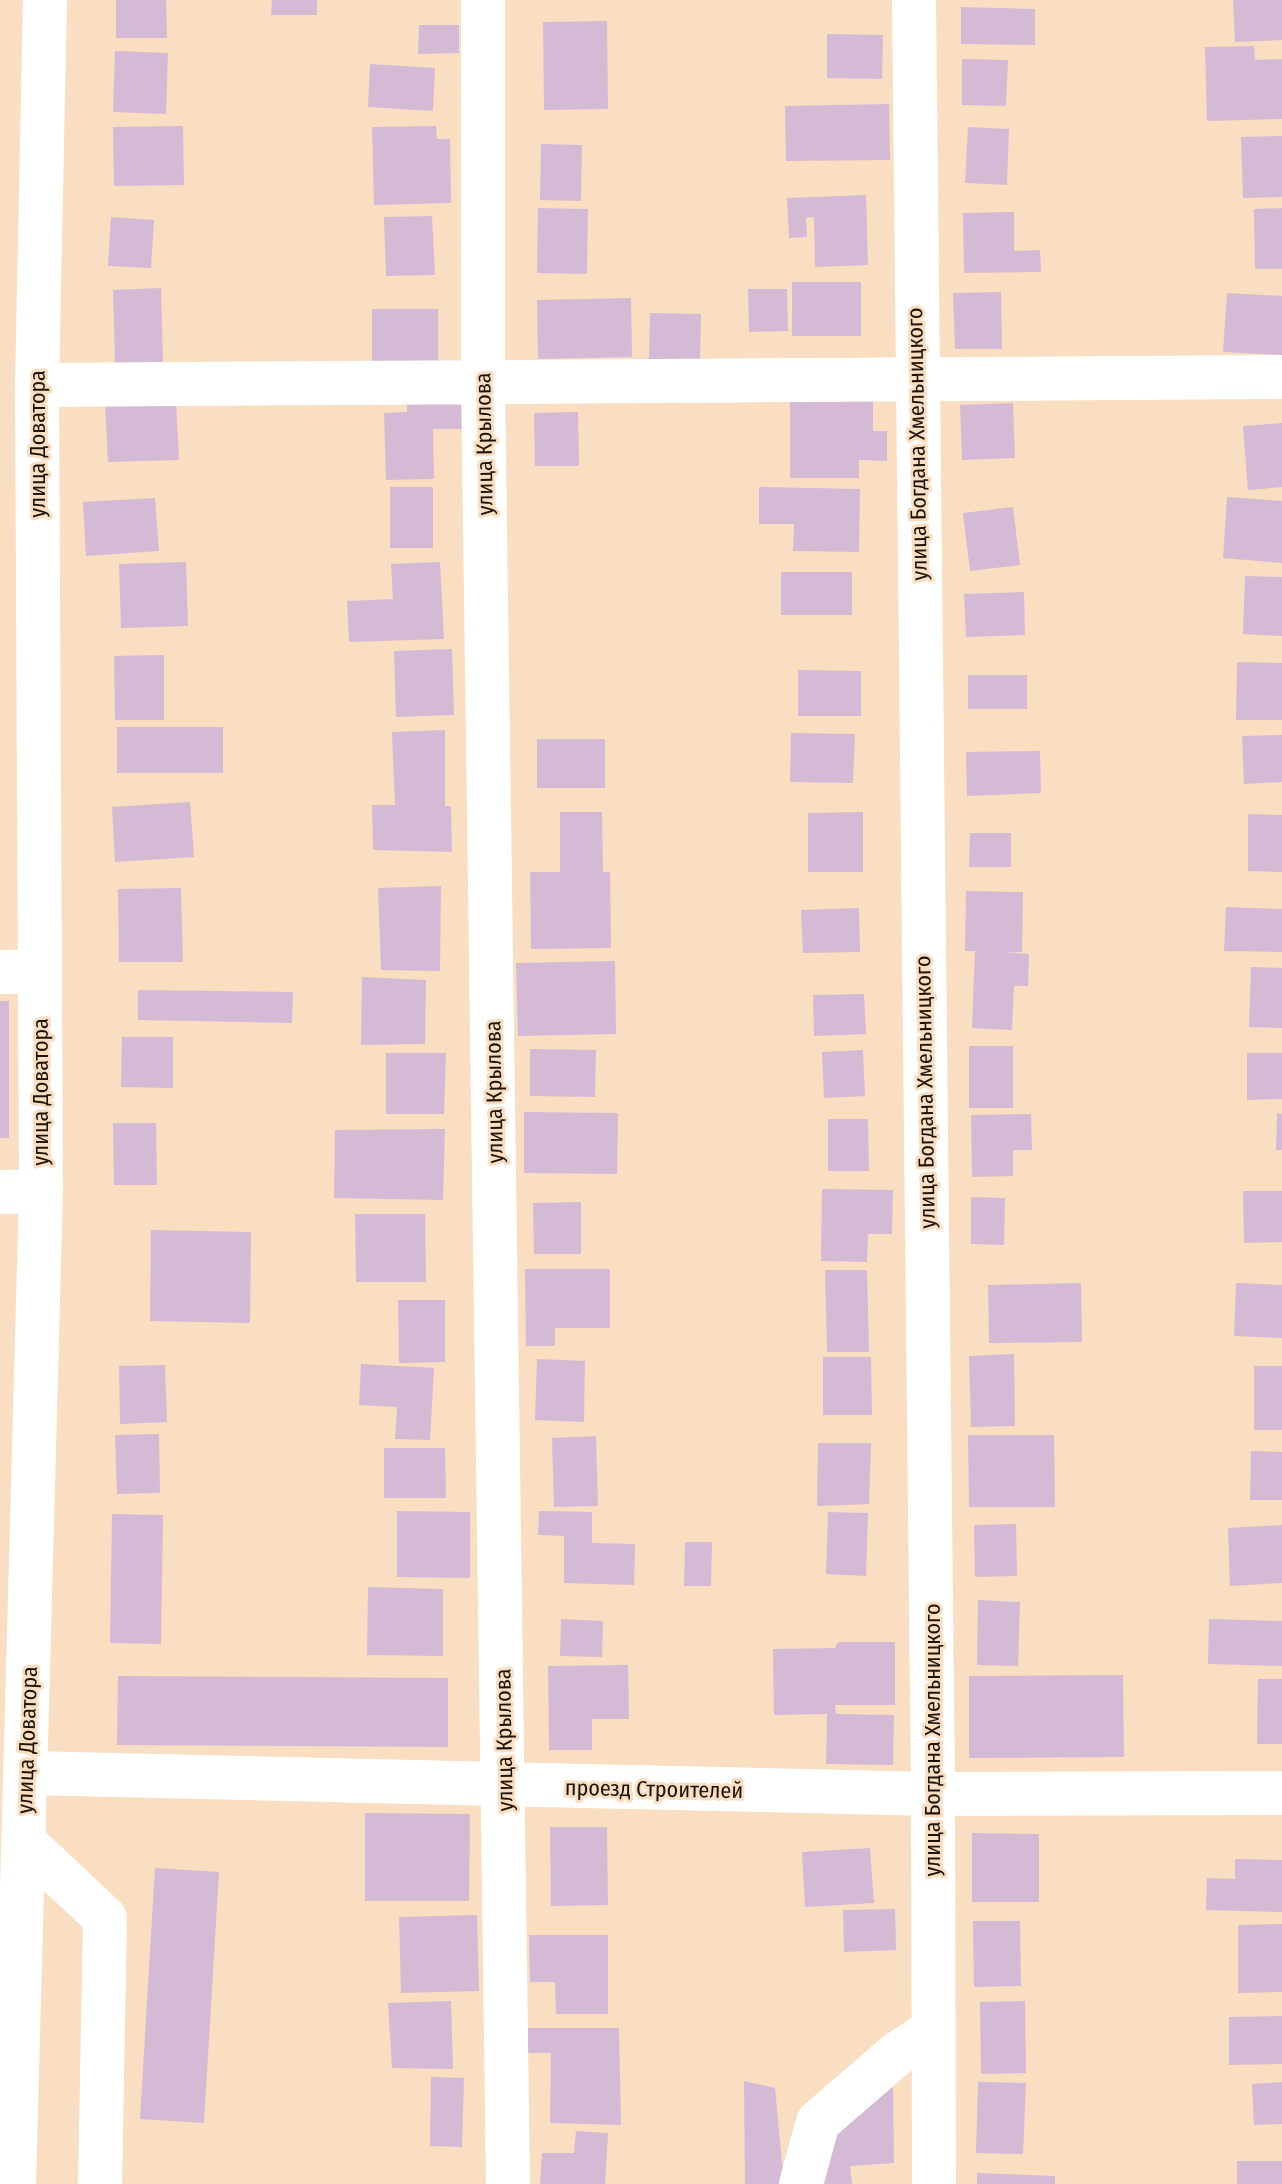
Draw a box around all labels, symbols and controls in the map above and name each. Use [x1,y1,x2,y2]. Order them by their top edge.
street label: улица Богдана Хмельницкого [901,307,933,581]
street label: улица Доватора [24,370,51,518]
street label: улица Крылова [469,372,499,516]
street label: улица Богдана Хмельницкого [909,955,941,1229]
street label: улица Доватора [27,1018,54,1166]
street label: улица Крылова [479,1020,509,1164]
street label: улица Богдана Хмельницкого [919,1603,946,1877]
street label: улица Доватора [11,1666,43,1814]
street label: улица Крылова [489,1668,519,1812]
street label: проезд Строителей [565,1774,743,1804]

